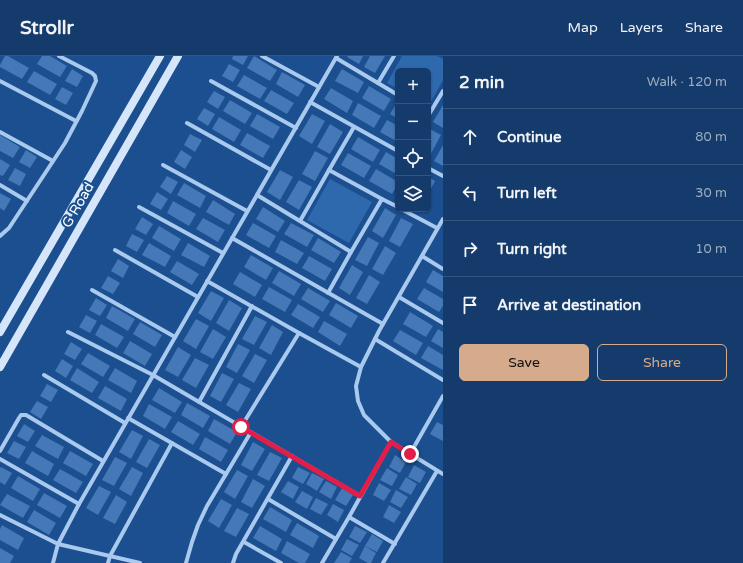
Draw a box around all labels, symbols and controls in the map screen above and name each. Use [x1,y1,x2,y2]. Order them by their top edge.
text: Strollr [20,17,74,39]
text: Map [568,19,598,36]
text: Layers [620,19,663,36]
text: Share [685,19,723,36]
map controls [395,68,431,212]
button: + [395,68,431,104]
text: 2 min [459,72,504,93]
text: Walk · 120 m [647,74,727,90]
button: − [395,104,431,140]
icon: ahead [459,126,481,148]
text: Continue [497,128,561,146]
text: 80 m [695,129,727,145]
button: locate [395,140,431,176]
button: layers [395,176,431,212]
street label: G Road [58,179,98,231]
icon: left [459,182,481,204]
text: Turn left [497,184,557,202]
text: 30 m [695,185,727,201]
icon: right [459,238,481,260]
text: Turn right [497,240,567,258]
text: 10 m [695,241,727,257]
icon: arrive [459,294,481,316]
text: Arrive at destination [497,296,641,314]
button: Save [459,344,589,381]
button: Share [597,344,727,381]
route start [232,418,250,436]
route end [401,445,419,463]

